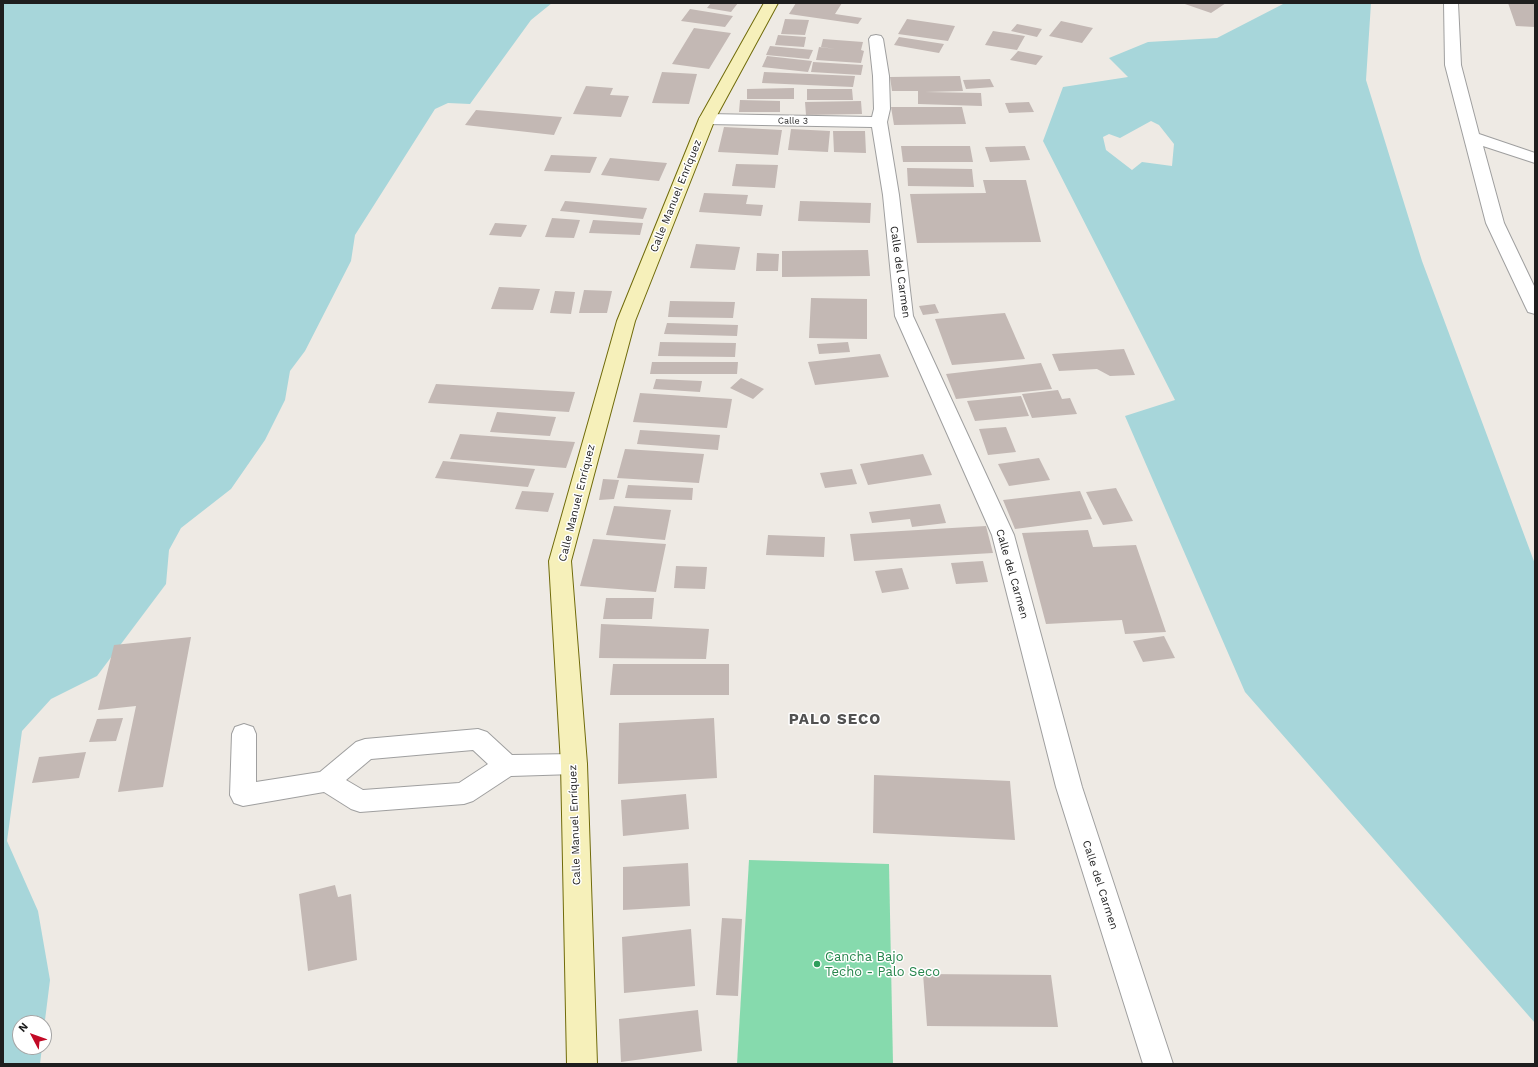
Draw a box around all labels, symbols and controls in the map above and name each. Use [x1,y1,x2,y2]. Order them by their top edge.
street label: Calle 3 [778,115,808,127]
street label: Calle Manuel Enríquez [647,138,705,254]
street label: Calle del Carmen [887,225,913,319]
street label: Calle Manuel Enríquez [556,443,598,563]
street label: Calle del Carmen [993,528,1031,620]
district label: PALO SECO [789,711,881,729]
street label: Calle Manuel Enríquez [566,765,584,885]
street label: Calle del Carmen [1079,839,1121,931]
place label: Cancha Bajo Techo - Palo Seco [825,949,940,980]
marker: Cancha Bajo Techo - Palo Seco [812,959,822,969]
north arrow [12,1015,52,1055]
text: N [16,1020,31,1035]

